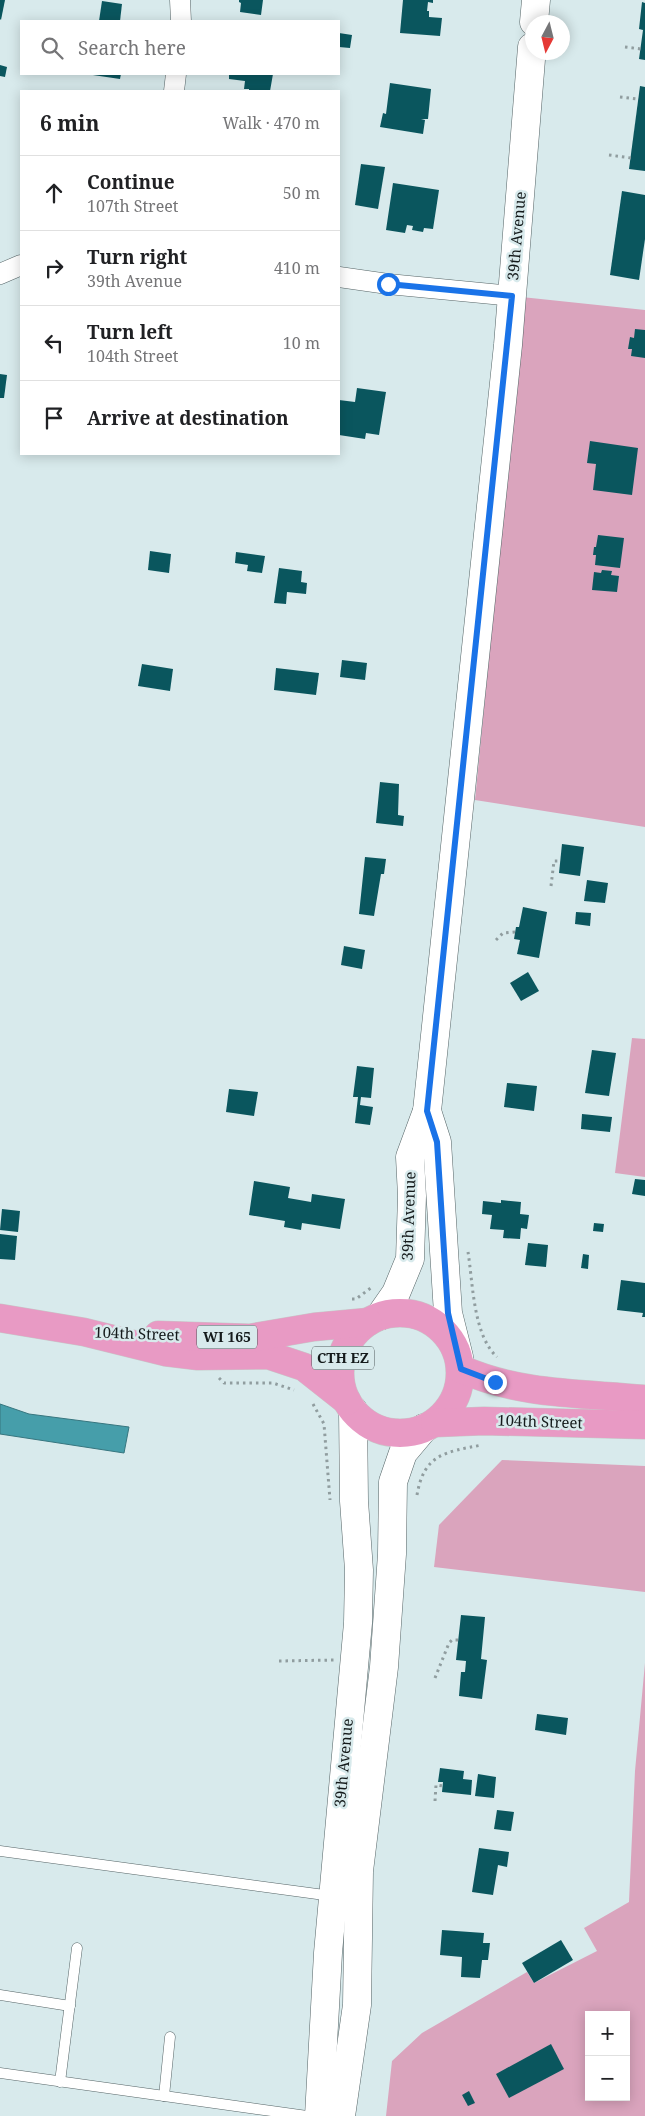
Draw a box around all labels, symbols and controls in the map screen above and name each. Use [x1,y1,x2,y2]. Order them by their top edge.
north arrow [525,15,570,60]
search box [20,20,340,75]
icon: search [38,34,66,62]
text: Search here [78,35,186,61]
text: 6 min [40,109,99,137]
text: Walk · 470 m [223,112,320,134]
text: Continue [87,169,175,195]
icon: ahead [40,179,68,207]
text: 50 m [283,182,320,204]
street label: 39th Avenue [502,191,530,281]
text: 107th Street [87,195,178,217]
text: Turn right [87,244,187,270]
icon: right [40,254,68,282]
text: 410 m [274,257,320,279]
text: 39th Avenue [87,270,182,292]
route start [377,273,400,296]
text: Turn left [87,319,173,345]
icon: left [40,329,68,357]
text: 10 m [283,332,320,354]
text: 104th Street [87,345,178,367]
icon: arrive [40,404,68,432]
text: Arrive at destination [87,405,289,431]
street label: 39th Avenue [396,1171,420,1261]
street label: 104th Street [94,1322,180,1344]
road number: WI 165 [197,1325,257,1348]
road number: CTH EZ [312,1346,374,1370]
route end [484,1371,507,1394]
street label: 104th Street [497,1410,583,1432]
street label: 39th Avenue [329,1718,357,1808]
map controls [585,2011,630,2101]
button: + [585,2011,630,2056]
button: − [585,2056,630,2101]

